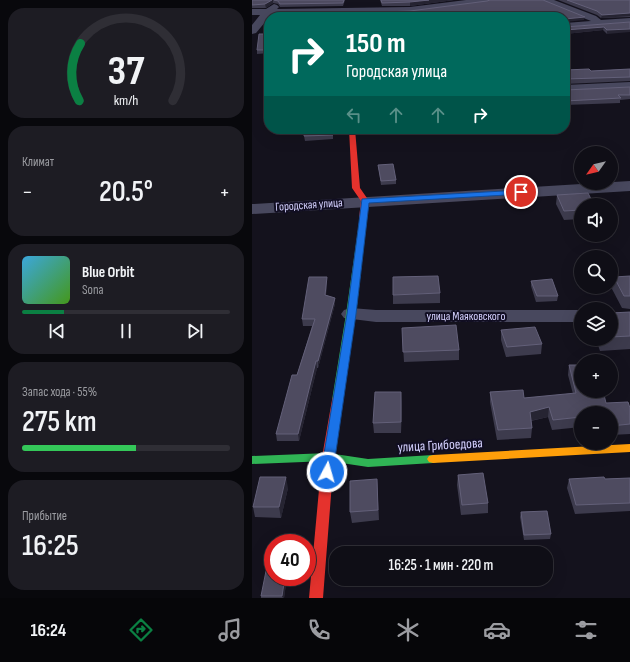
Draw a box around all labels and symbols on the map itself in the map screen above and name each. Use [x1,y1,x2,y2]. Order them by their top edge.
north arrow [574,146,618,190]
pin [504,175,538,209]
street label: Городская улица [275,195,344,215]
street label: улица Маяковского [427,309,505,324]
street label: улица Грибоедова [397,434,483,456]
position arrow [306,451,348,493]
speed limit sign: 40 [264,534,316,586]

